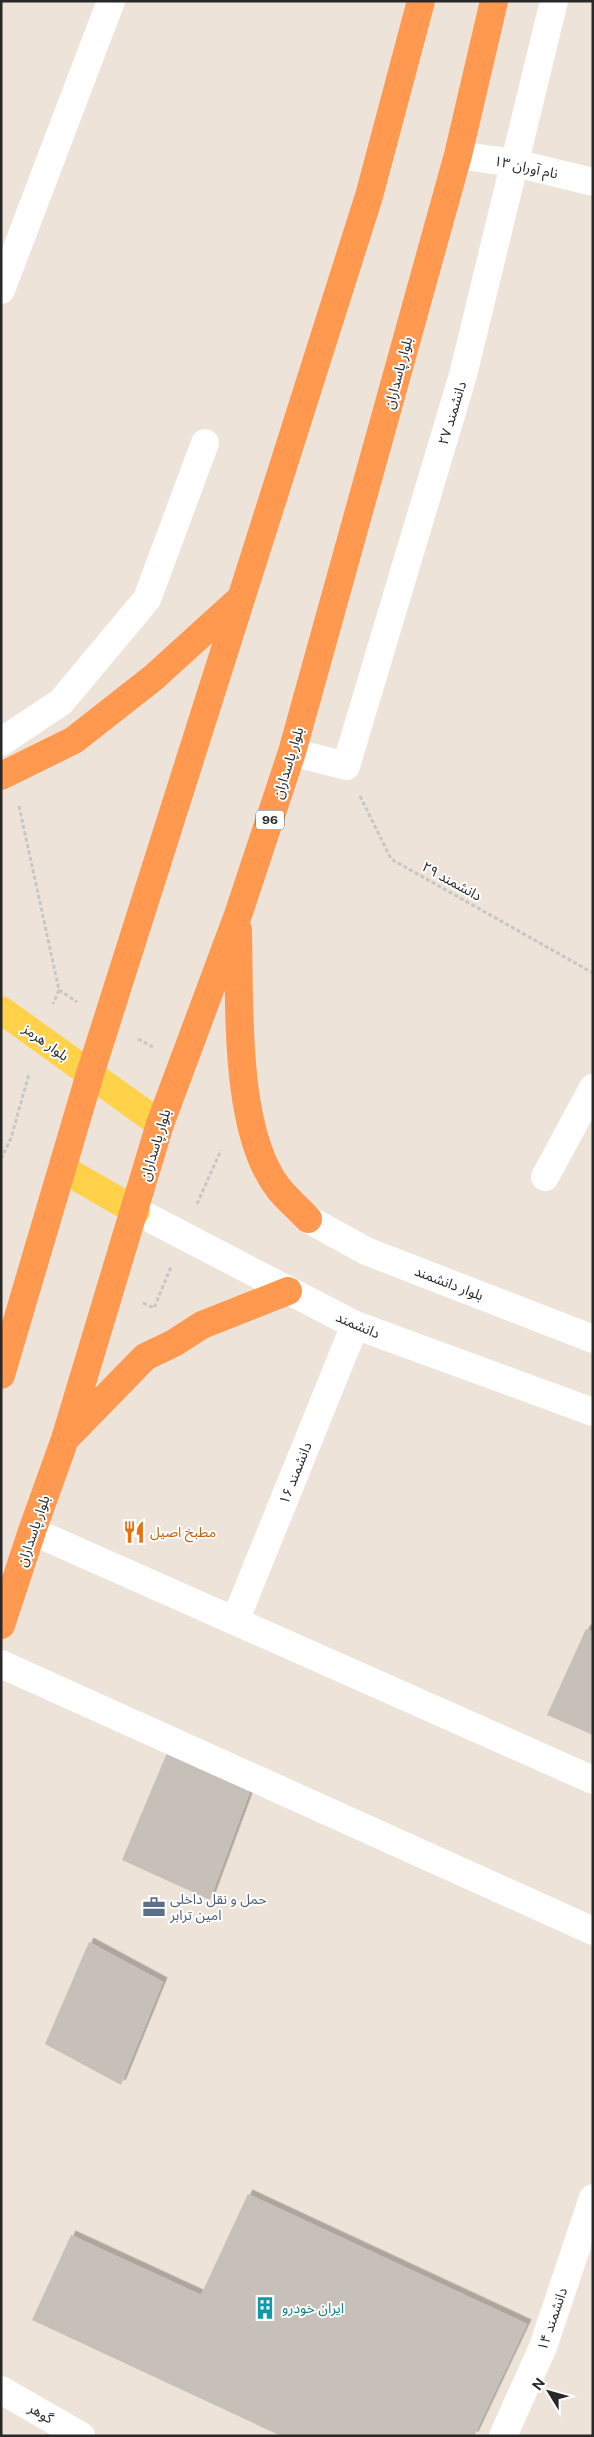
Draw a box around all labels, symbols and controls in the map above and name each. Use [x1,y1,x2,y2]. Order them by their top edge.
street label: نام آوران ۱۳ [492,152,560,185]
street label: بلوار پاسداران [381,335,417,411]
street label: دانشمند ۲۷ [435,379,469,447]
street label: بلوار پاسداران [270,725,309,801]
road number: 96 [256,810,284,830]
street label: دانشمند ۲۹ [419,858,485,904]
street label: بلوار هرمز [19,1020,72,1065]
street label: بلوار پاسداران [137,1107,176,1183]
street label: بلوار دانشمند [412,1263,486,1304]
street label: دانشمند [334,1309,383,1341]
street label: دانشمند ۱۶ [275,1439,315,1506]
street label: بلوار پاسداران [13,1493,55,1569]
restaurant icon: مطبخ اصیل [121,1519,147,1545]
place label: مطبخ اصیل [150,1524,216,1543]
place label: حمل و نقل داخلى امین ترابر [169,1891,267,1924]
office icon: حمل و نقل داخلى امین ترابر [141,1894,167,1920]
street label: دانشمند ۱۴ [534,2285,570,2353]
building icon: ایران خودرو [252,2295,278,2321]
place label: ایران خودرو [282,2300,344,2317]
north arrow [524,2367,574,2417]
text: N [529,2375,548,2393]
street label: گوهر [24,2399,56,2427]

